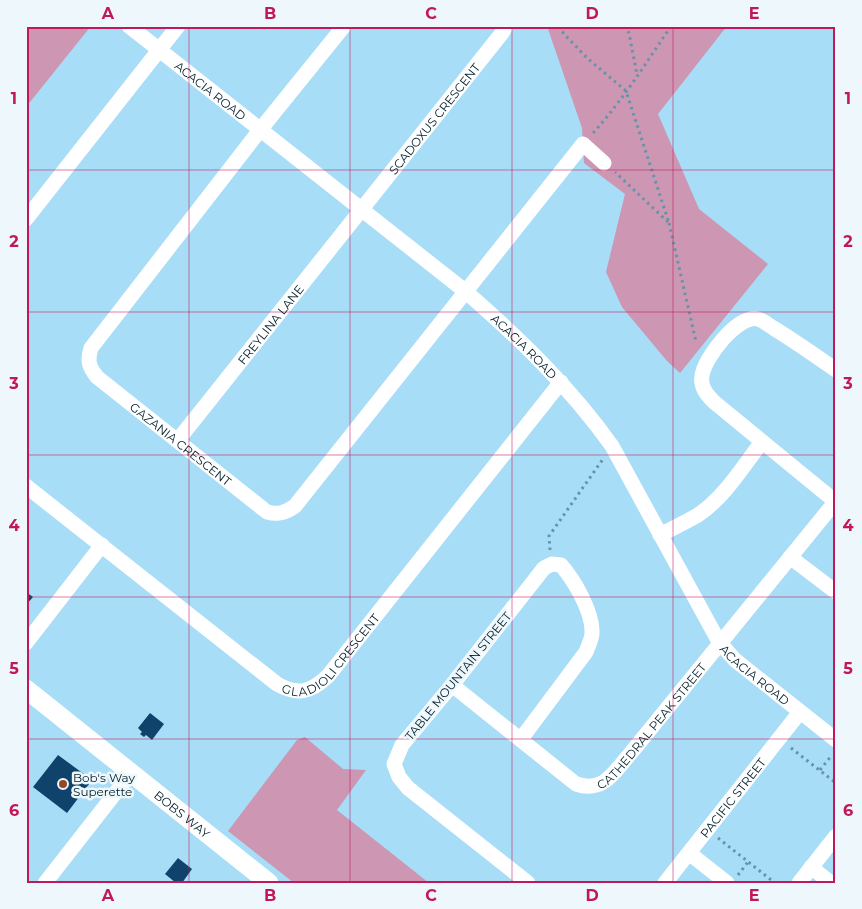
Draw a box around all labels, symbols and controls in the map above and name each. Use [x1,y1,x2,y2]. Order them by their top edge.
text: A [101,4,115,23]
text: B [264,4,276,23]
text: C [425,4,437,23]
text: D [585,4,599,23]
text: E [749,4,759,23]
street label: ACACIA ROAD [172,58,249,123]
street label: SCADOXUS CRESCENT [385,60,483,177]
text: 1 [11,89,17,108]
text: 1 [845,89,851,108]
text: 2 [9,232,19,251]
text: 2 [843,232,853,251]
street label: FREYLINA LANE [234,281,306,367]
street label: ACACIA ROAD [488,311,560,382]
text: 3 [8,374,19,393]
text: 3 [842,374,853,393]
street label: GAZANIA CRESCENT [127,399,235,489]
text: 4 [8,516,20,535]
text: 4 [842,516,854,535]
street label: TABLE MOUNTAIN STREET [402,609,514,743]
street label: GLADIOLI CRESCENT [280,610,382,699]
street label: ACACIA ROAD [717,641,793,708]
text: 5 [9,659,19,678]
street label: CATHEDRAL PEAK STREET [594,659,709,792]
text: 5 [843,659,853,678]
street label: PACIFIC STREET [696,754,769,840]
place label: Bob's Way Superette [73,770,135,799]
marker: Bob's Way Superette [57,778,69,790]
street label: BOBS WAY [151,787,214,841]
text: 6 [9,801,19,820]
text: 6 [843,801,853,820]
text: A [101,886,115,905]
text: B [264,886,276,905]
text: C [425,886,437,905]
text: D [585,886,599,905]
text: E [749,886,759,905]

